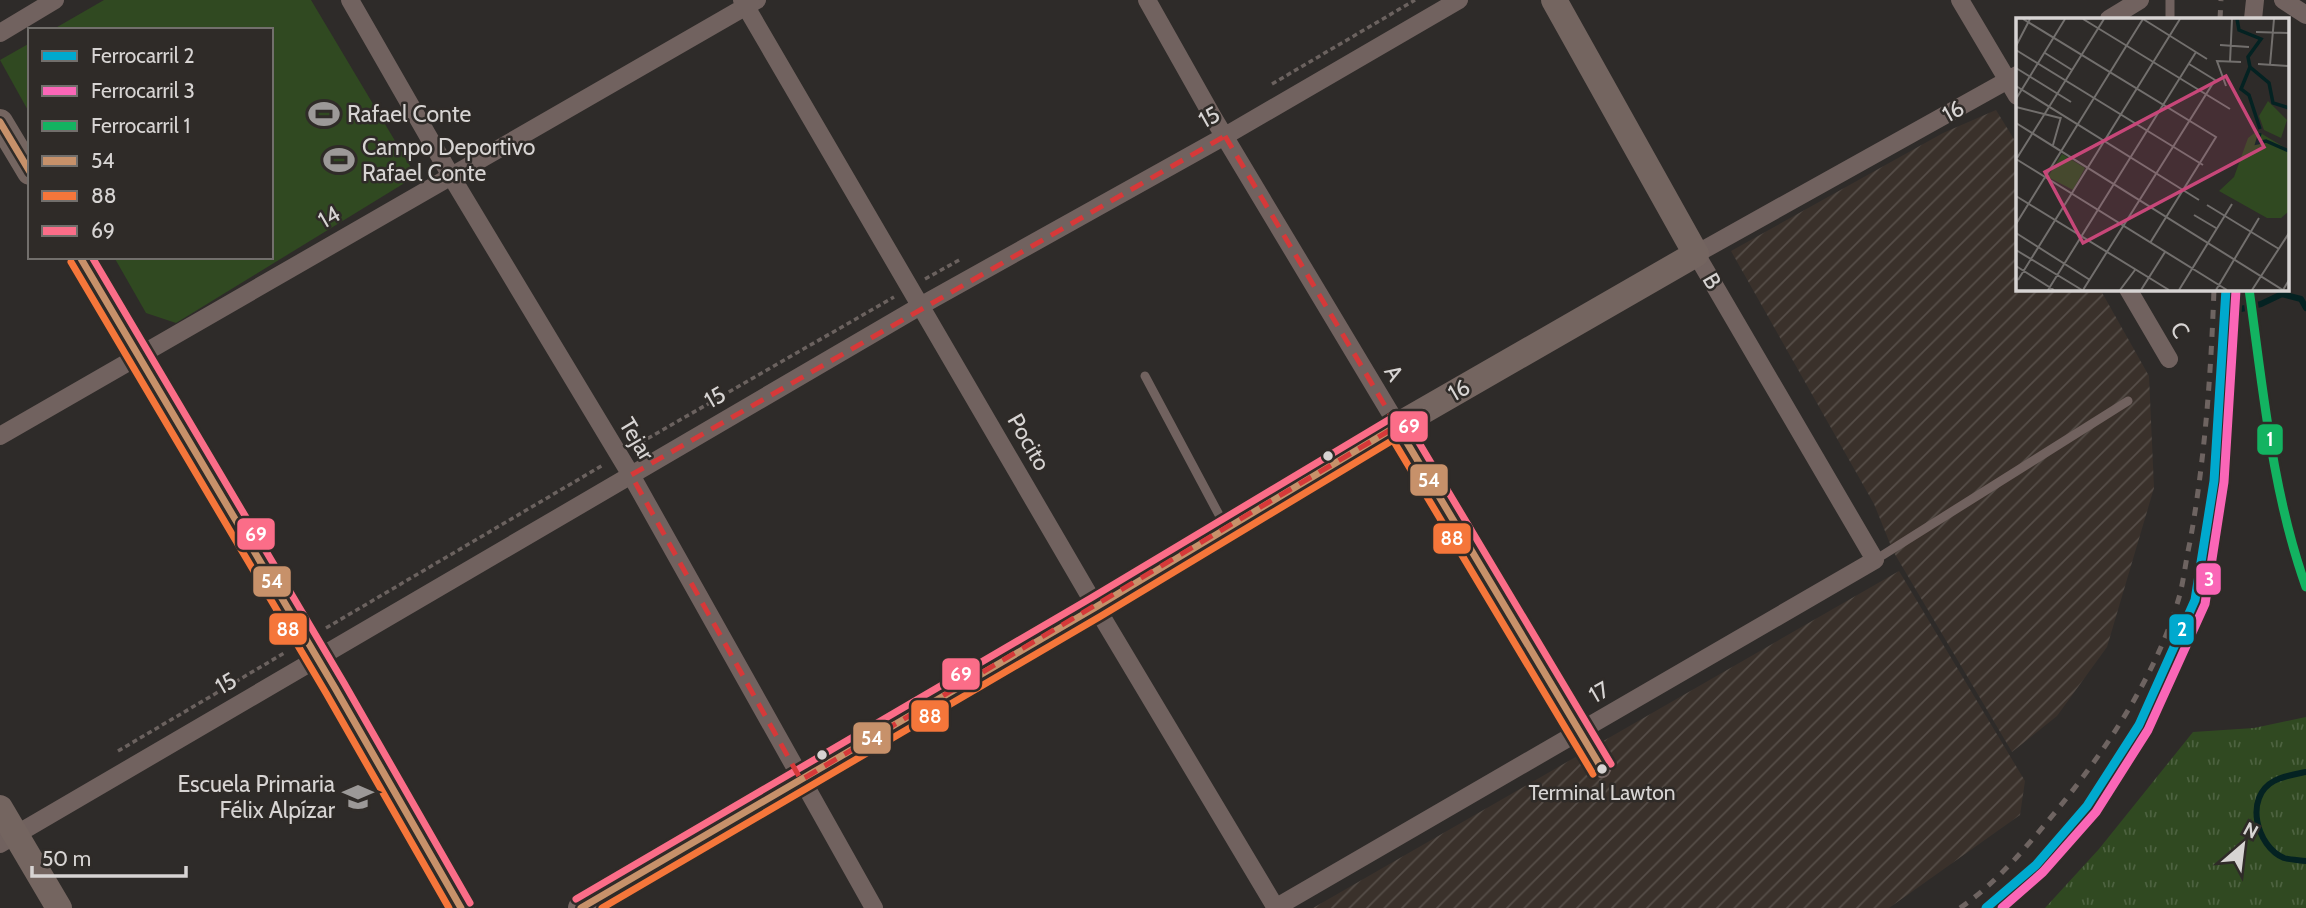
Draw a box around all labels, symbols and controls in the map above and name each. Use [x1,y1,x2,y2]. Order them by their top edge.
inset map [2016,18,2288,290]
legend [28,28,273,259]
text: Ferrocarril 2 [91,43,194,68]
text: Ferrocarril 3 [91,78,195,103]
street label: 16 [1937,94,1969,128]
sports icon: Rafael Conte [307,97,341,131]
place label: Rafael Conte [347,100,471,128]
street label: 15 [1193,100,1225,134]
text: Ferrocarril 1 [91,113,190,138]
place label: Campo Deportivo Rafael Conte [362,133,536,187]
sports icon: Campo Deportivo Rafael Conte [322,143,356,177]
text: 54 [91,148,115,173]
text: 88 [91,183,116,208]
street label: 14 [313,200,345,234]
text: 69 [91,218,115,243]
street label: B [1696,268,1728,294]
street label: C [2164,317,2196,343]
street label: A [1378,360,1410,386]
street label: 16 [1443,373,1475,407]
street label: 15 [699,380,731,414]
street label: Pocito [1002,409,1056,475]
line badge: 69 [1389,410,1429,443]
street label: Tejar [613,412,661,466]
text: 69 [1398,415,1420,438]
line badge: 1 [2256,423,2284,456]
text: 1 [2266,428,2274,451]
unlabelled marker [1321,449,1335,463]
line badge: 54 [1409,463,1449,497]
text: 54 [1418,469,1440,492]
line badge: 69 [236,517,276,551]
line badge: 88 [1432,522,1472,555]
text: 69 [245,523,267,546]
text: 88 [1441,527,1463,550]
line badge: 3 [2195,562,2222,596]
line badge: 54 [252,565,292,598]
text: 3 [2204,568,2214,591]
text: 54 [261,570,283,593]
line badge: 88 [268,612,308,646]
line badge: 2 [2168,613,2195,646]
text: 88 [277,618,299,641]
text: 2 [2177,618,2187,641]
line badge: 69 [941,657,981,691]
text: 69 [950,663,972,686]
street label: 15 [210,666,242,700]
street label: 17 [1584,675,1615,709]
line badge: 88 [910,699,950,733]
text: 88 [919,705,941,728]
line badge: 54 [852,721,892,755]
text: 54 [861,727,883,750]
unlabelled marker [815,748,829,762]
marker: Terminal Lawton [1595,762,1609,776]
place label: Escuela Primaria Félix Alpízar [177,770,336,824]
school or university icon: Escuela Primaria Félix Alpízar [341,780,375,814]
place label: Terminal Lawton [1528,780,1676,805]
north arrow [2208,810,2278,880]
text: N [2239,817,2262,844]
scale bar [32,834,186,878]
text: 50 m [42,846,91,871]

